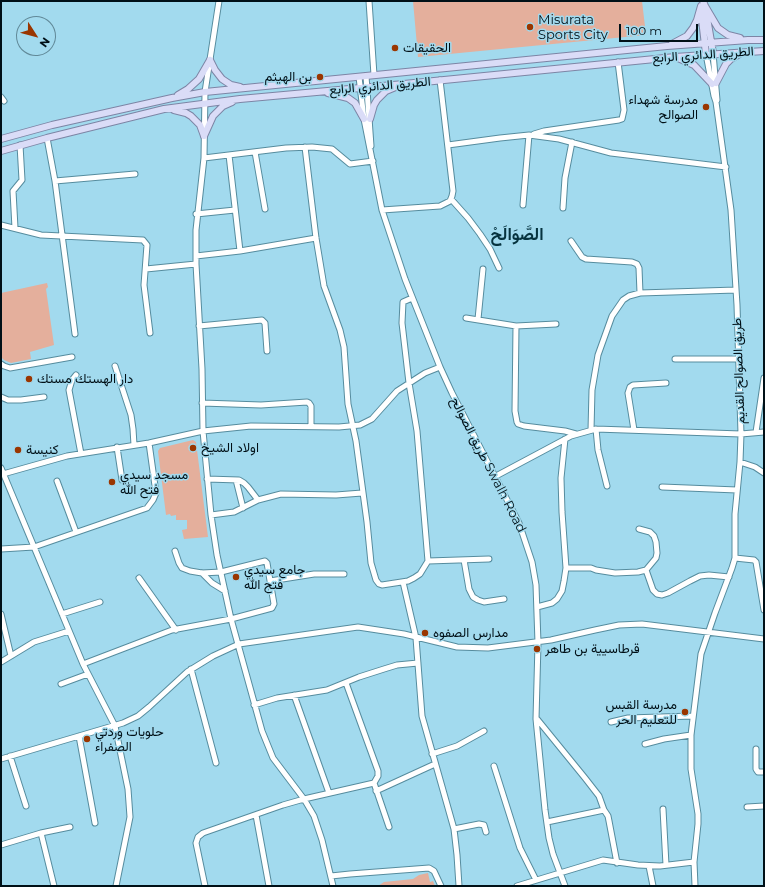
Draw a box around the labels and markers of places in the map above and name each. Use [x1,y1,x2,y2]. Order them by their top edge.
place label: Misurata Sports City [538,12,608,43]
marker: Misurata Sports City [525,22,535,32]
place label: الحقيقات [403,40,451,56]
marker: الحقيقات [390,43,400,53]
place label: بن الهيثم [265,69,312,85]
marker: بن الهيثم [315,72,325,82]
place label: مدرسة شهداء الصوالح [628,92,698,123]
marker: مدرسة شهداء الصوالح [701,102,711,112]
place label: دار الهستك مستك [37,371,133,387]
marker: دار الهستك مستك [24,374,34,384]
place label: اولاد الشيخ [201,440,259,456]
place label: كنيسة [26,442,59,458]
marker: اولاد الشيخ [188,443,198,453]
marker: كنيسة [13,445,23,455]
place label: مسجد سيدي فتح الله [120,467,188,498]
marker: مسجد سيدي فتح الله [107,477,117,487]
place label: جامع سيدي فتح الله [244,562,305,593]
marker: جامع سيدي فتح الله [231,572,241,582]
place label: مدارس الصفوه [433,625,508,641]
marker: مدارس الصفوه [420,628,430,638]
place label: قرطاسيية بن طاهر [545,641,640,657]
marker: قرطاسيية بن طاهر [532,644,542,654]
place label: مدرسة القبس للتعليم الحر [606,697,677,728]
marker: مدرسة القبس للتعليم الحر [680,707,690,717]
place label: حلويات وردتي الصفراء [95,724,164,755]
marker: حلويات وردتي الصفراء [82,734,92,744]

